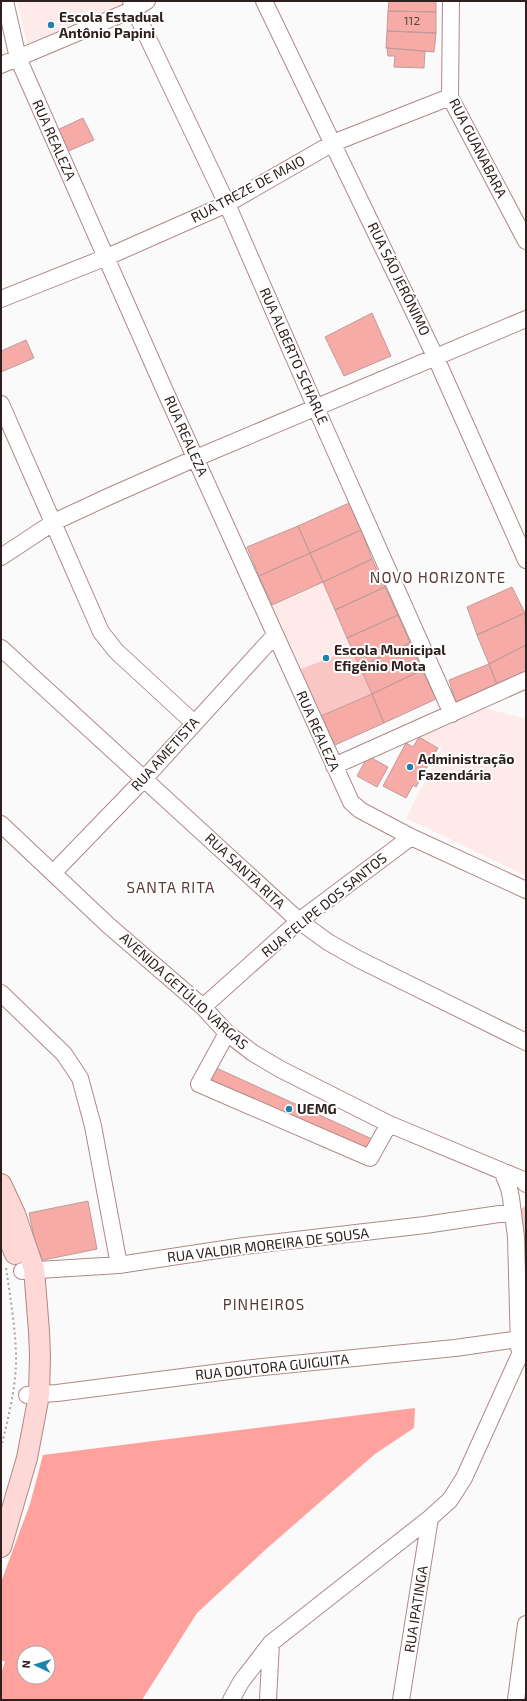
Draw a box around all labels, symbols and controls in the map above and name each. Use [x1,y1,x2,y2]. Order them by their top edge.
place label: Escola Estadual Antônio Papini [59,8,164,41]
house number: 112 [404,13,420,27]
marker: Escola Estadual Antônio Papini [46,20,56,30]
street label: RUA GUANABARA [446,95,511,201]
street label: RUA REALEZA [29,97,80,183]
street label: RUA TREZE DE MAIO [188,151,308,226]
street label: RUA SÃO JERÔNIMO [365,219,434,338]
street label: RUA ALBERTO SCHARLE [257,285,332,427]
street label: RUA REALEZA [161,393,212,479]
district label: NOVO HORIZONTE [370,568,506,586]
place label: Escola Municipal Efigênio Mota [334,641,446,674]
marker: Escola Municipal Efigênio Mota [321,653,331,663]
street label: RUA REALEZA [293,688,344,774]
street label: RUA AMETISTA [127,713,202,794]
place label: Administração Fazendária [418,750,514,783]
marker: Administração Fazendária [405,762,415,772]
street label: RUA SANTA RITA [202,829,289,912]
street label: RUA FELIPE DOS SANTOS [258,849,390,960]
district label: SANTA RITA [127,878,215,896]
street label: AVENIDA GETÚLIO VARGAS [117,929,252,1053]
place label: UEMG [297,1100,337,1117]
marker: UEMG [284,1104,294,1114]
street label: RUA VALDIR MOREIRA DE SOUSA [166,1224,370,1265]
district label: PINHEIROS [223,1295,305,1313]
street label: RUA DOUTORA GUIGUITA [194,1350,350,1383]
street label: RUA IPATINGA [400,1564,431,1654]
north arrow [16,1645,56,1685]
text: N [19,1660,32,1669]

